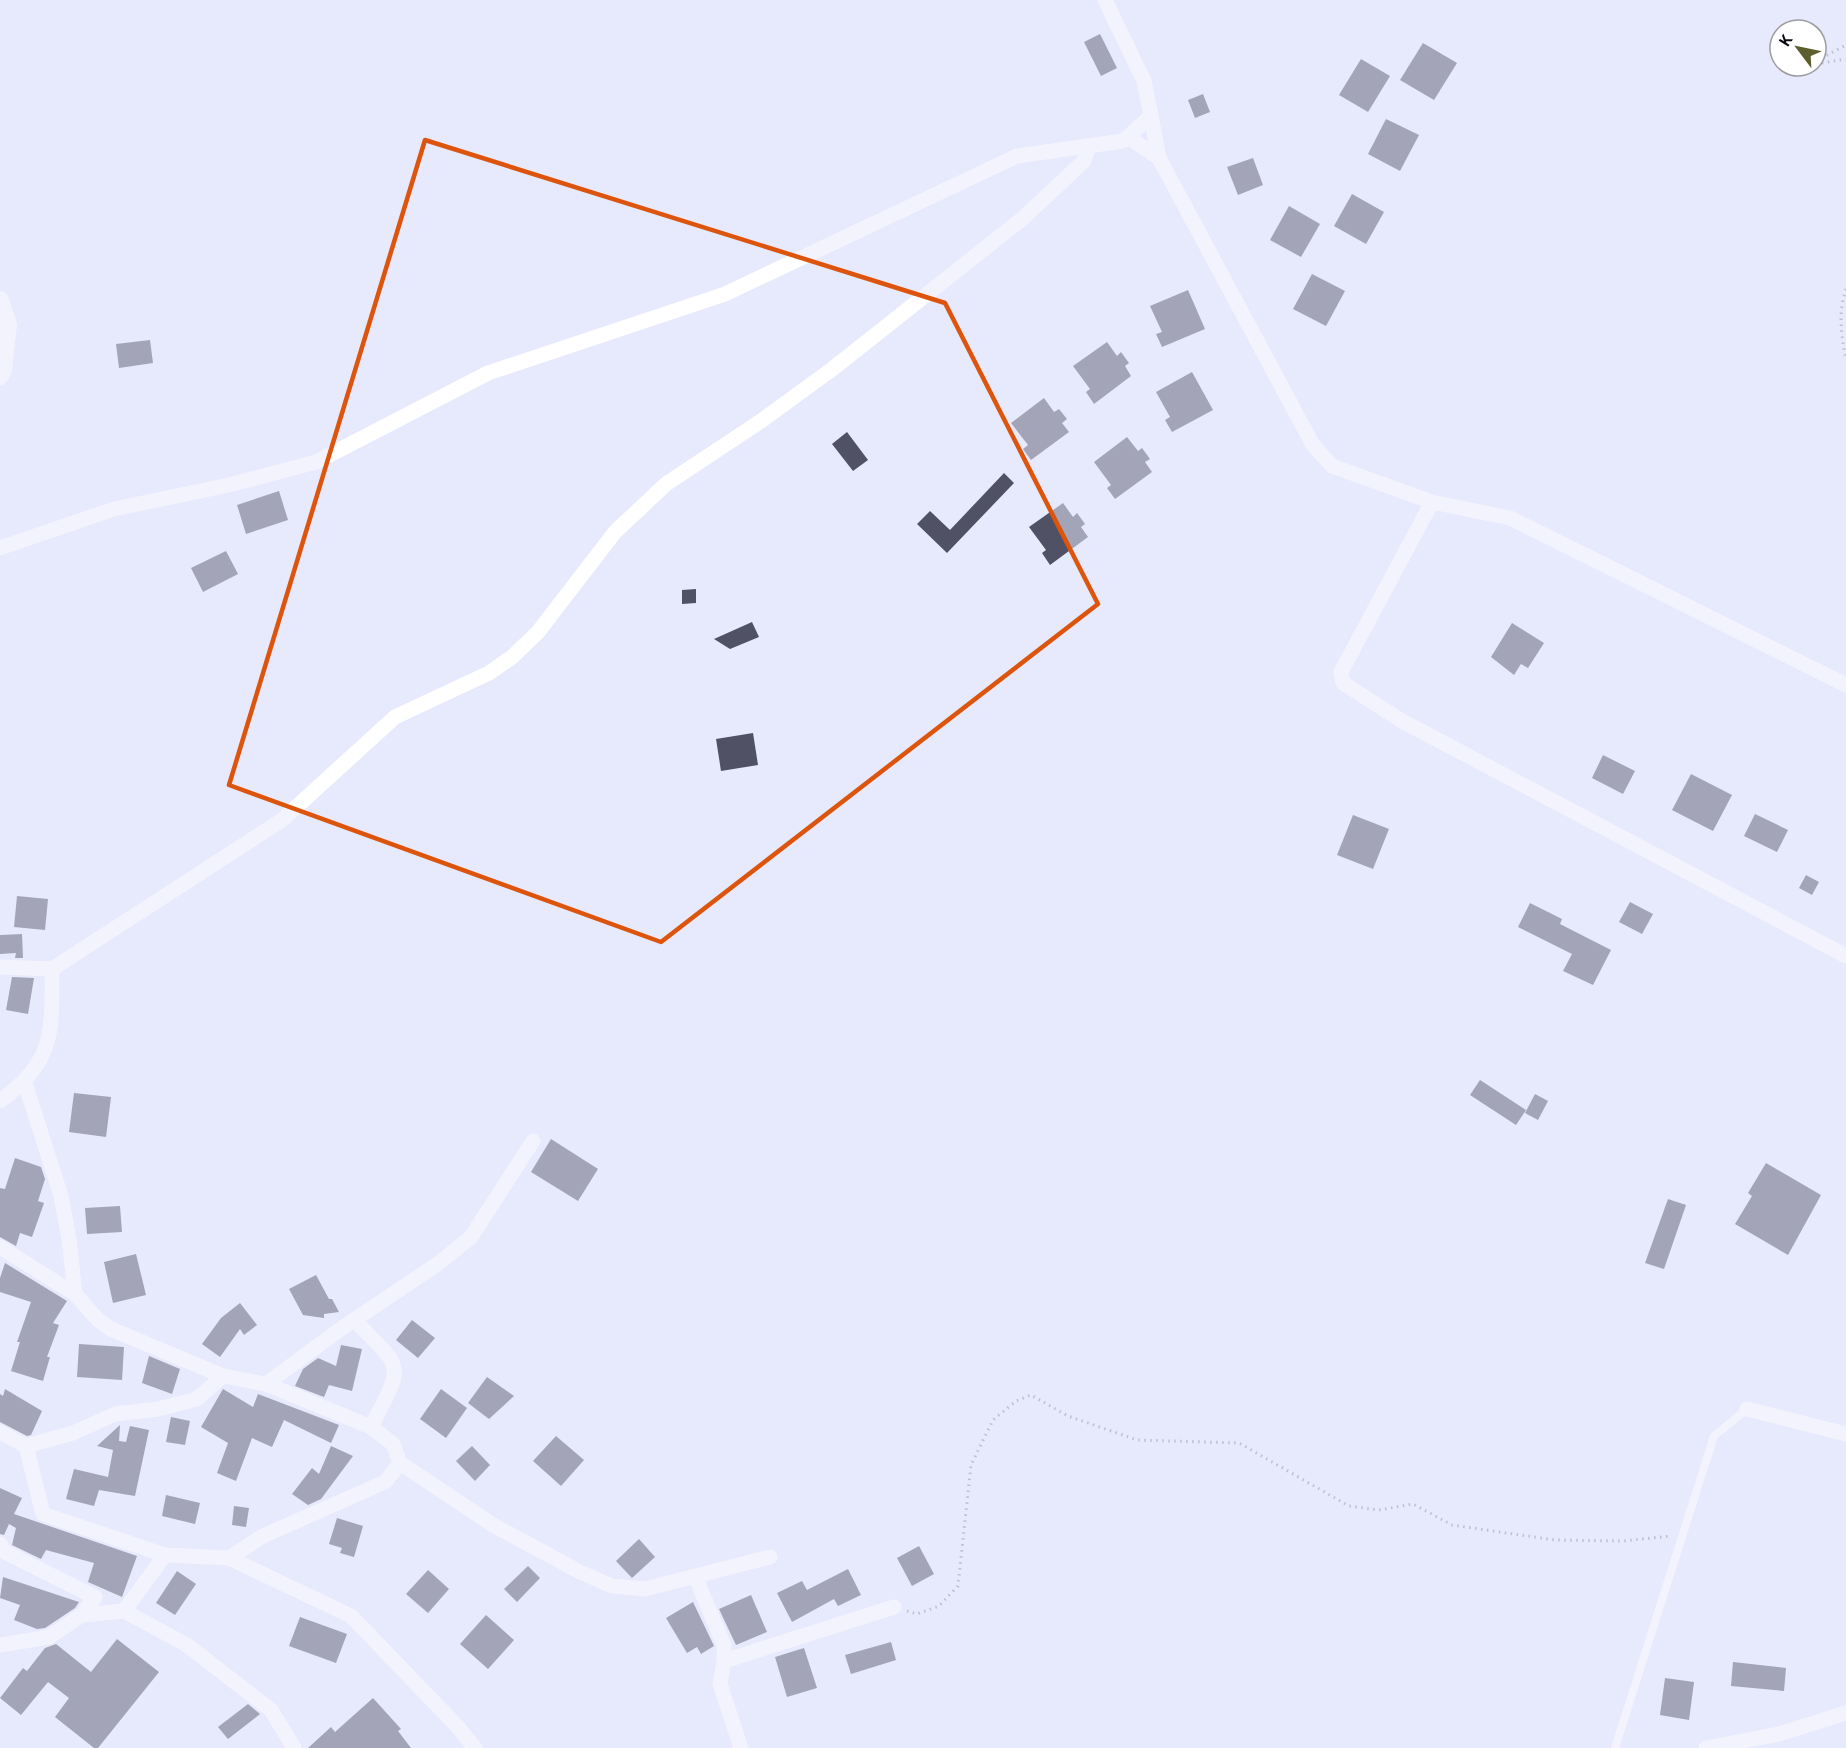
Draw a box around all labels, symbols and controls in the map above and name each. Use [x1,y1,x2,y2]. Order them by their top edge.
north arrow [1768,18,1828,78]
text: K [1774,30,1796,49]

